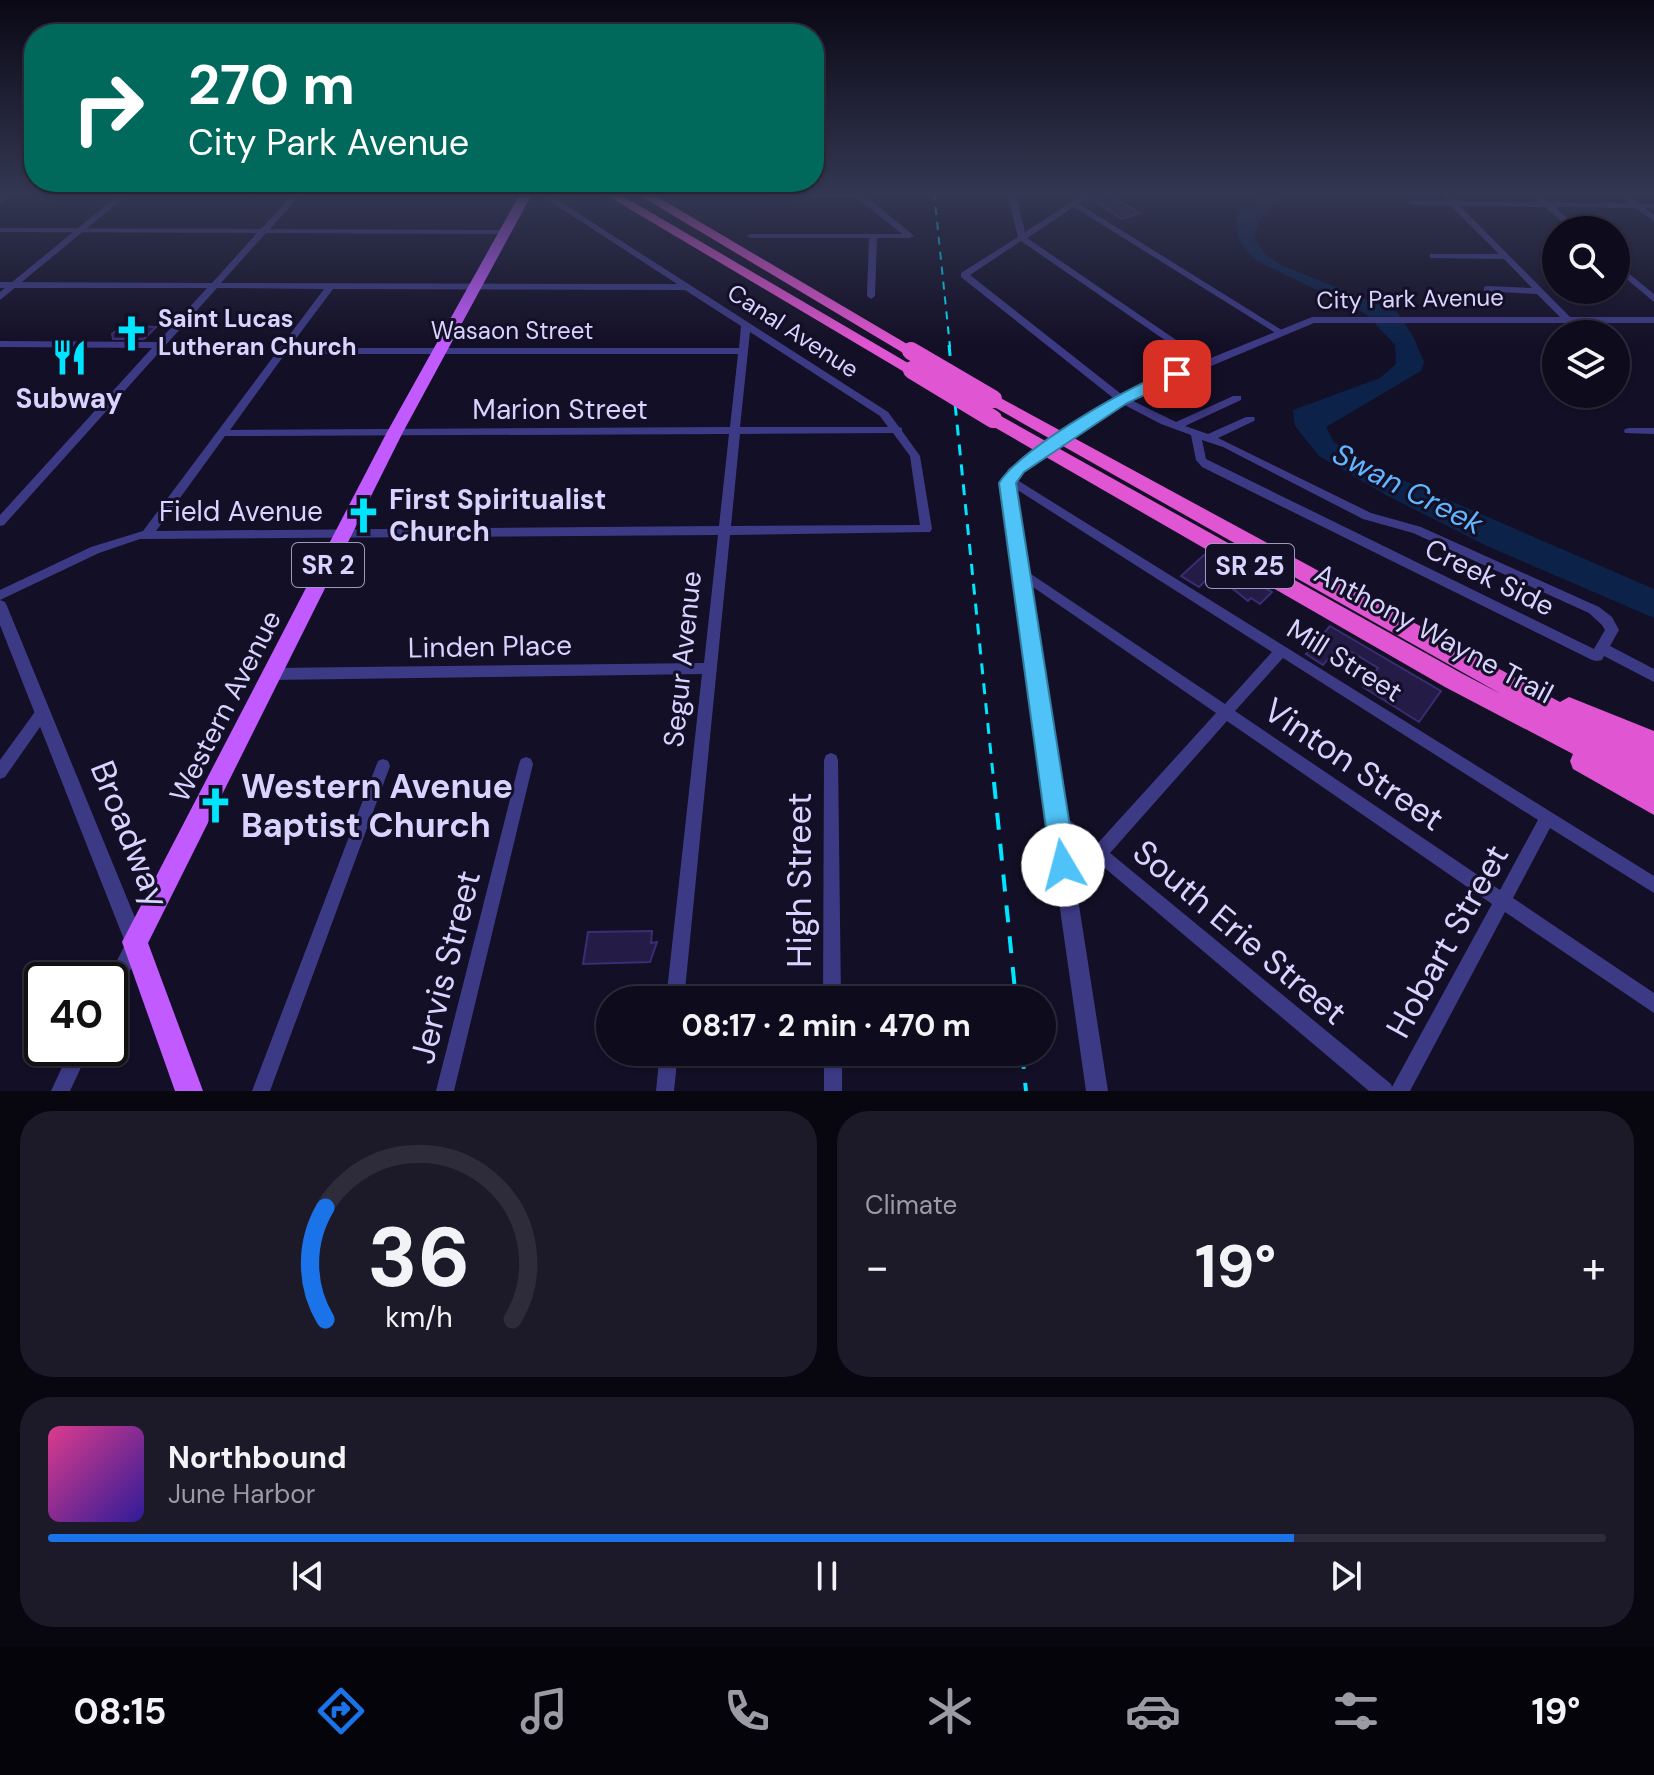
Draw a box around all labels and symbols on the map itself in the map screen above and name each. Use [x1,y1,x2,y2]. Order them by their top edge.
street label: Canal Avenue [722,277,865,385]
street label: City Park Avenue [1316,281,1504,316]
place label: Saint Lucas Lutheran Church [158,303,357,362]
church icon: Saint Lucas Lutheran Church [113,314,151,352]
street label: Wasaon Street [431,315,593,346]
restaurant icon: Subway [50,339,88,377]
pin [1143,340,1211,408]
place label: Subway [15,380,123,417]
street label: Marion Street [472,391,648,428]
water label: Swan Creek [1326,434,1491,544]
place label: First Spiritualist Church [389,481,606,550]
street label: Field Avenue [159,493,323,530]
church icon: First Spiritualist Church [344,496,382,534]
street label: Creek Side [1419,530,1561,625]
road number: SR 2 [292,543,364,587]
road number: SR 25 [1206,544,1294,588]
street label: Anthony Wayne Trail [1308,555,1560,712]
street label: Segur Avenue [655,569,710,749]
street label: Western Avenue [161,604,290,808]
street label: Mill Street [1280,610,1409,710]
street label: Linden Place [408,627,572,666]
street label: Vinton Street [1255,688,1453,841]
street label: Broadway [80,754,179,914]
place label: Western Avenue Baptist Church [241,764,513,848]
church icon: Western Avenue Baptist Church [196,787,234,825]
street label: High Street [777,792,822,968]
position arrow [1021,823,1105,907]
street label: South Erie Street [1123,830,1356,1035]
street label: Hobart Street [1376,837,1519,1046]
street label: Jervis Street [400,866,491,1068]
speed limit sign: 40 [24,962,128,1066]

